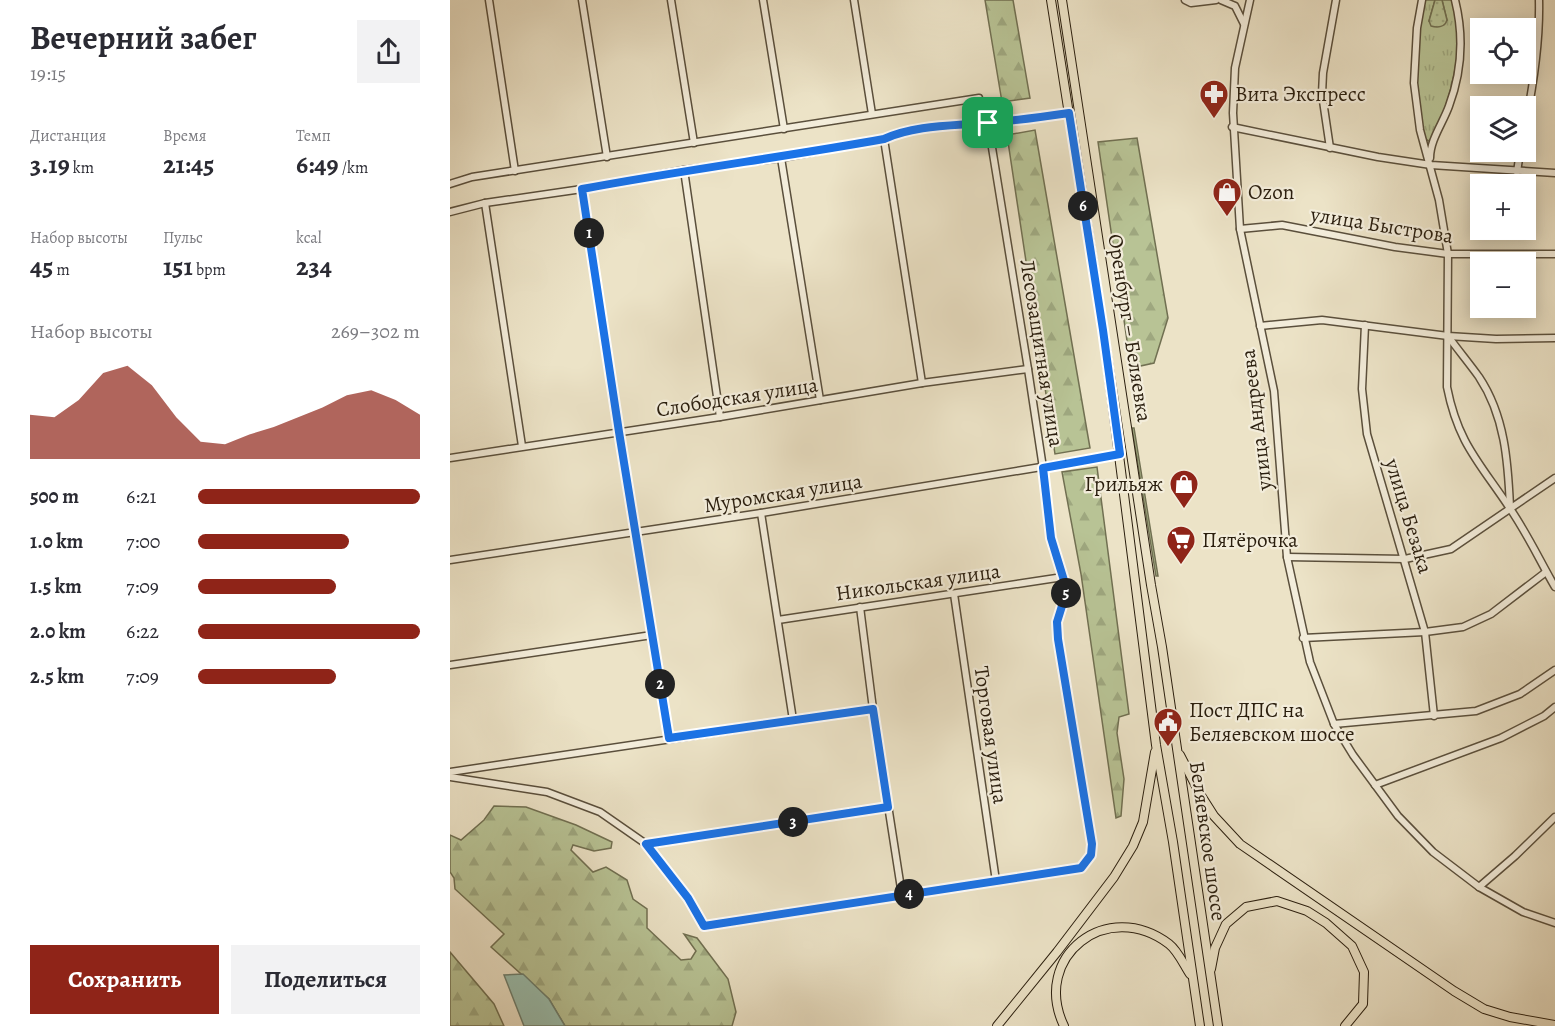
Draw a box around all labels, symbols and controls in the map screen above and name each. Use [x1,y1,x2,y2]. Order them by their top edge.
text: Вечерний забег [30,15,257,60]
map controls [1470,18,1536,318]
button: locate [1470,18,1536,84]
button: share [357,20,420,83]
text: 19:15 [30,60,66,87]
pharmacy icon: Вита Экспресс [1198,78,1230,120]
place label: Вита Экспресс [1235,80,1366,108]
button: layers [1470,96,1536,162]
pin [962,97,1013,148]
icon: arrive [971,106,1004,139]
text: Дистанция [30,125,106,147]
text: Время [163,125,207,147]
text: Темп [296,125,331,147]
text: 3.19 [30,147,70,182]
text: 21:45 [163,147,214,182]
text: 6:49 [296,147,339,182]
text: km [70,157,94,179]
text: /km [339,157,368,179]
button: + [1470,174,1536,240]
shop icon: Ozon [1211,176,1243,218]
place label: Ozon [1248,178,1294,206]
pin: 6 [1068,191,1098,221]
text: 6 [1079,195,1087,217]
street label: улица Быстрова [1308,200,1456,250]
pin: 1 [574,218,604,248]
text: 1 [586,222,592,244]
text: Набор высоты [30,227,128,249]
text: Пульс [163,227,203,249]
text: kcal [296,227,322,249]
street label: Оренбург – Беляевка [1101,232,1159,424]
text: 45 [30,249,53,284]
text: 151 [163,249,193,284]
text: 234 [296,249,332,284]
button: − [1470,252,1536,318]
street label: Лесозащитная улица [1013,257,1071,449]
text: m [53,259,70,281]
text: bpm [193,259,226,281]
text: Набор высоты [30,318,153,345]
text: 269–302 m [331,318,420,345]
street label: улица Андреева [1233,348,1279,493]
street label: Слободская улица [654,370,820,424]
street label: улица Безака [1378,454,1440,577]
street label: Муромская улица [702,467,864,519]
shop icon: Грильяж [1168,468,1200,510]
place label: Грильяж [1085,470,1163,498]
text: 500 m [30,483,79,510]
text: 6:21 [126,483,156,510]
supermarket icon: Пятёрочка [1165,524,1197,566]
place label: Пятёрочка [1202,526,1298,554]
text: 1.0 km [30,528,83,555]
text: 7:00 [126,528,160,555]
street label: Никольская улица [834,557,1002,607]
text: 1.5 km [30,573,82,600]
text: 7:09 [126,573,159,600]
pin: 5 [1051,578,1081,608]
text: 5 [1063,582,1069,604]
text: 2.0 km [30,618,86,645]
text: 6:22 [126,618,159,645]
text: 2.5 km [30,663,84,690]
text: 7:09 [126,663,159,690]
street label: Торговая улица [967,664,1015,806]
pin: 2 [645,669,675,699]
text: 2 [656,673,664,695]
place label: Пост ДПС на Беляевском шоссе [1189,696,1355,748]
public building icon: Пост ДПС на Беляевском шоссе [1152,706,1184,748]
street label: Беляевское шоссе [1183,759,1233,923]
pin: 3 [778,807,808,837]
text: 3 [790,811,796,833]
pin: 4 [894,879,924,909]
text: 4 [905,883,913,905]
button: Сохранить [30,945,219,1014]
button: Поделиться [231,945,420,1014]

